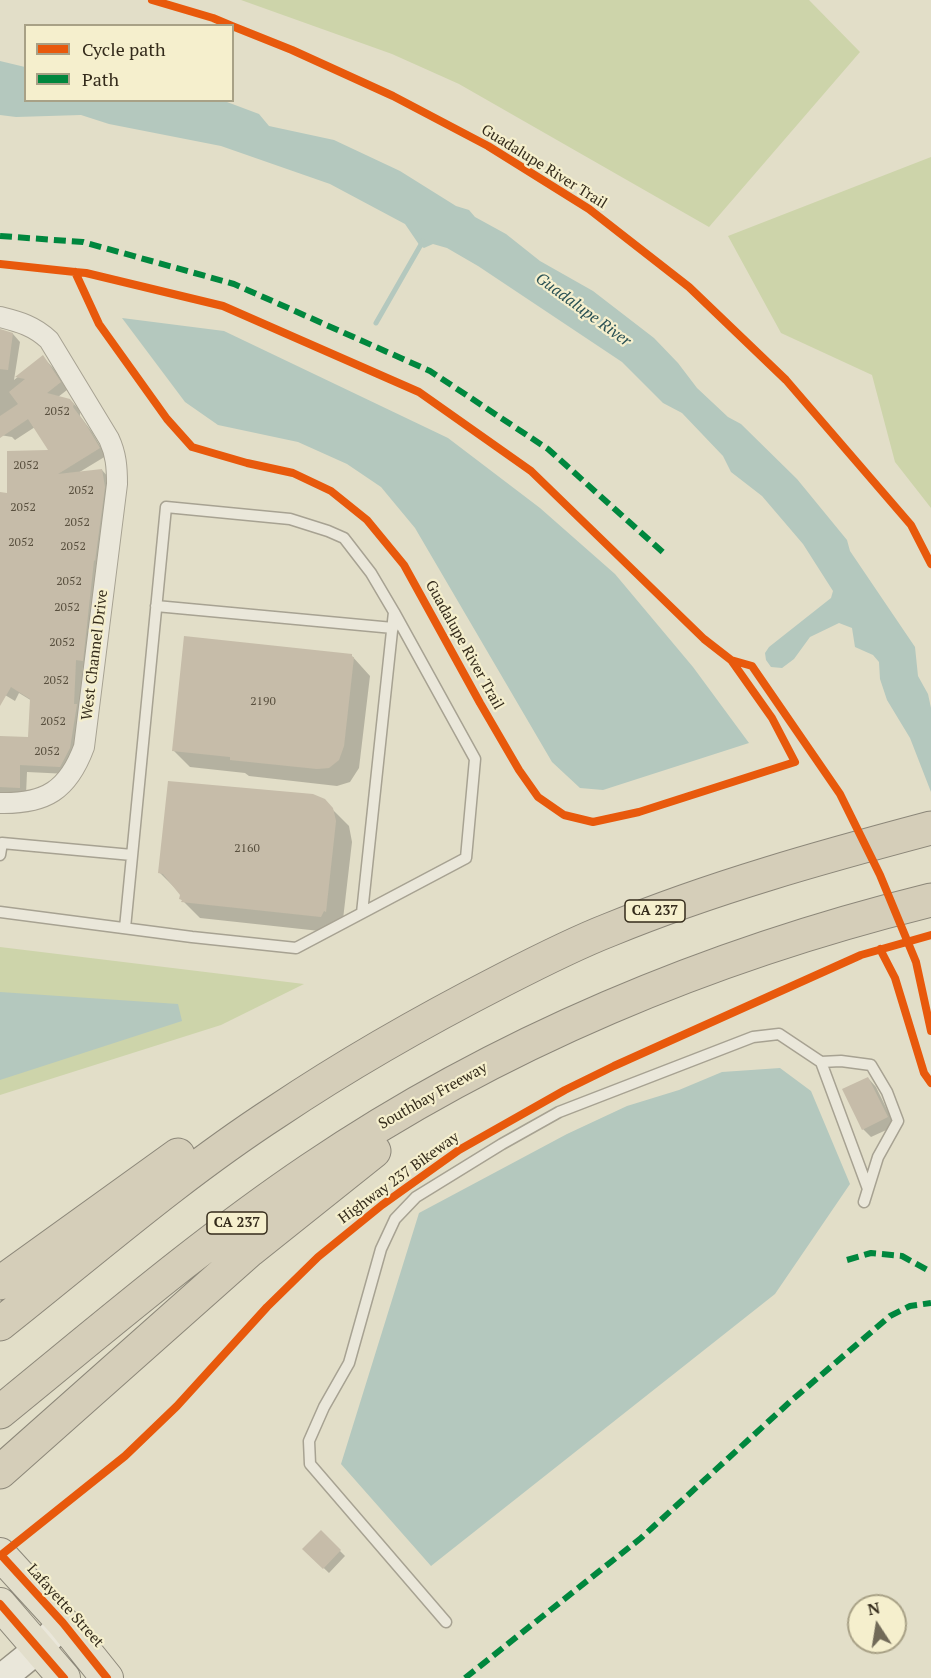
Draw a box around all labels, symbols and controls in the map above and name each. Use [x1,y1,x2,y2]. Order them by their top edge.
legend [24,24,234,102]
text: Cycle path [82,37,166,61]
text: Path [82,67,119,91]
street label: Guadalupe River Trail [478,121,610,213]
water label: Guadalupe River [532,269,634,351]
house number: 2052 [44,405,70,419]
house number: 2052 [13,459,39,473]
house number: 2052 [68,484,94,498]
house number: 2052 [10,501,36,515]
house number: 2052 [64,516,90,530]
house number: 2052 [8,536,34,550]
house number: 2052 [60,540,86,554]
house number: 2052 [56,575,82,589]
street label: Guadalupe River Trail [421,577,507,713]
street label: West Channel Drive [78,589,112,721]
house number: 2052 [54,601,80,615]
house number: 2052 [49,636,75,650]
house number: 2052 [43,674,69,688]
house number: 2190 [250,695,276,709]
house number: 2052 [40,715,66,729]
house number: 2052 [34,745,60,759]
house number: 2160 [234,842,260,856]
road number: CA 237 [625,900,685,922]
street label: Southbay Freeway [376,1059,490,1133]
street label: Highway 237 Bikeway [335,1128,463,1228]
road number: CA 237 [207,1212,267,1234]
street label: Lafayette Street [23,1561,107,1651]
north arrow [847,1594,907,1654]
text: N [865,1596,882,1620]

